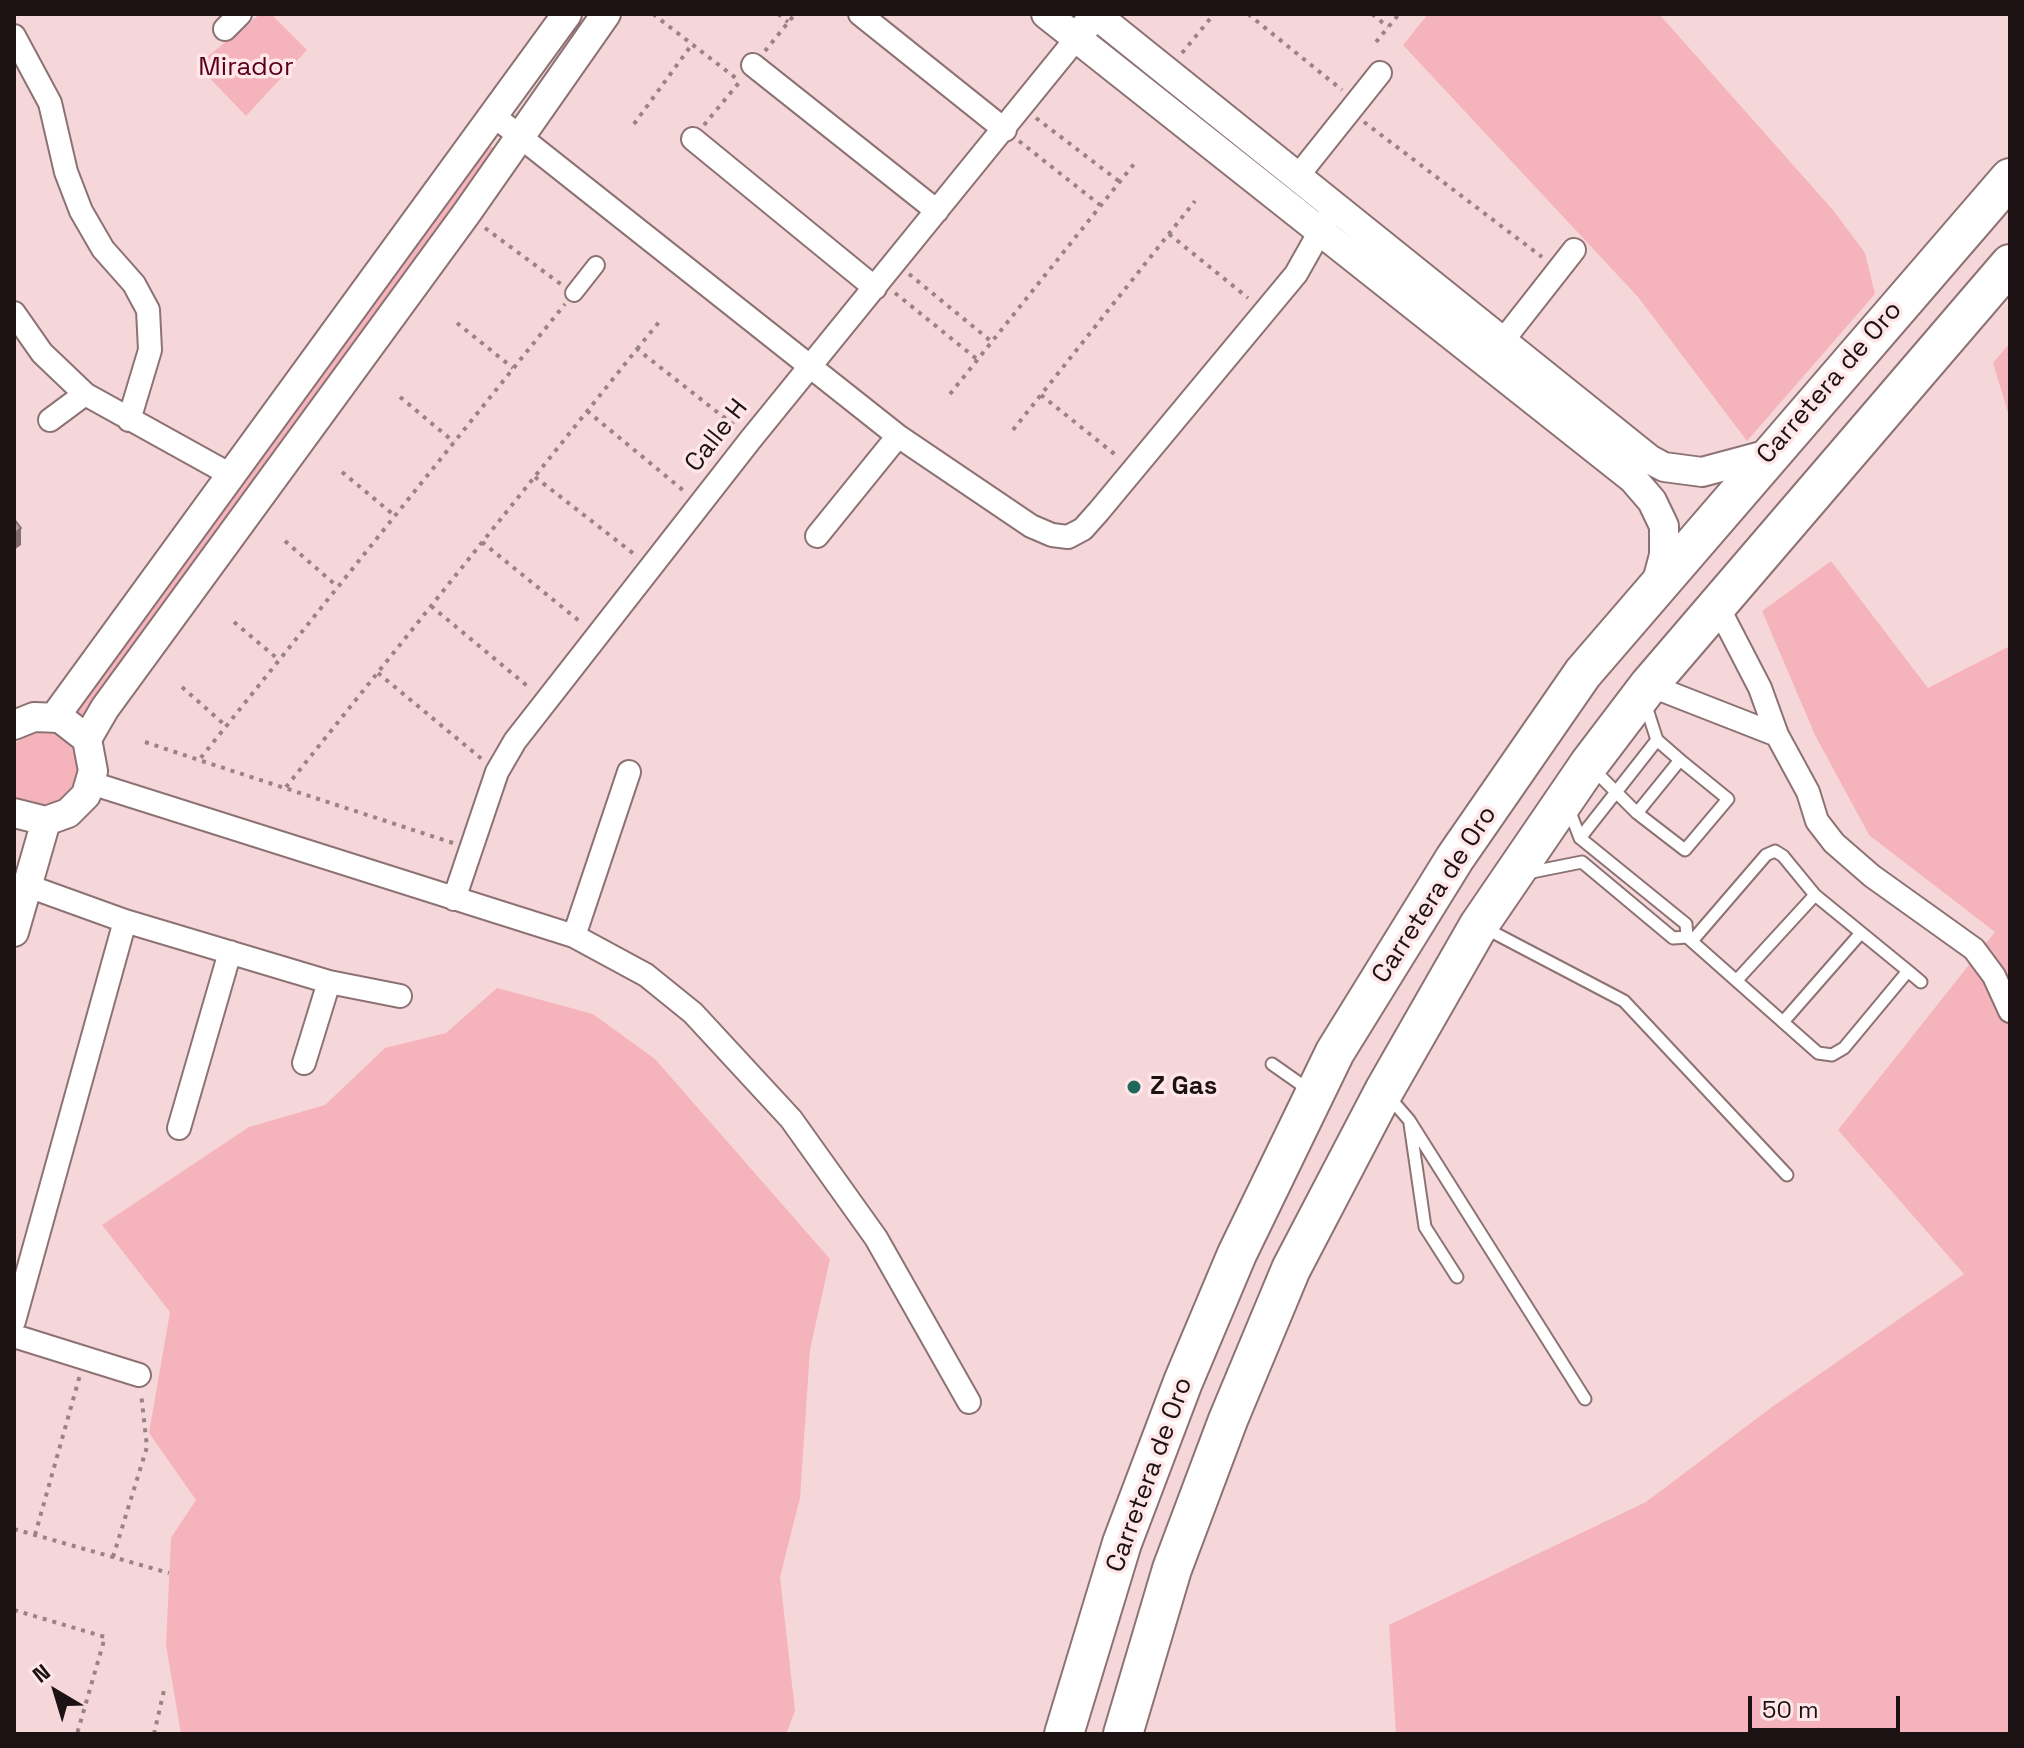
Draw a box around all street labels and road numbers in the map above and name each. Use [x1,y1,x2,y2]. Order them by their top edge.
street label: Carretera de Oro [1751,295,1909,471]
street label: Calle H [679,393,755,479]
street label: Carretera de Oro [1366,800,1504,990]
street label: Carretera de Oro [1100,1373,1200,1577]

